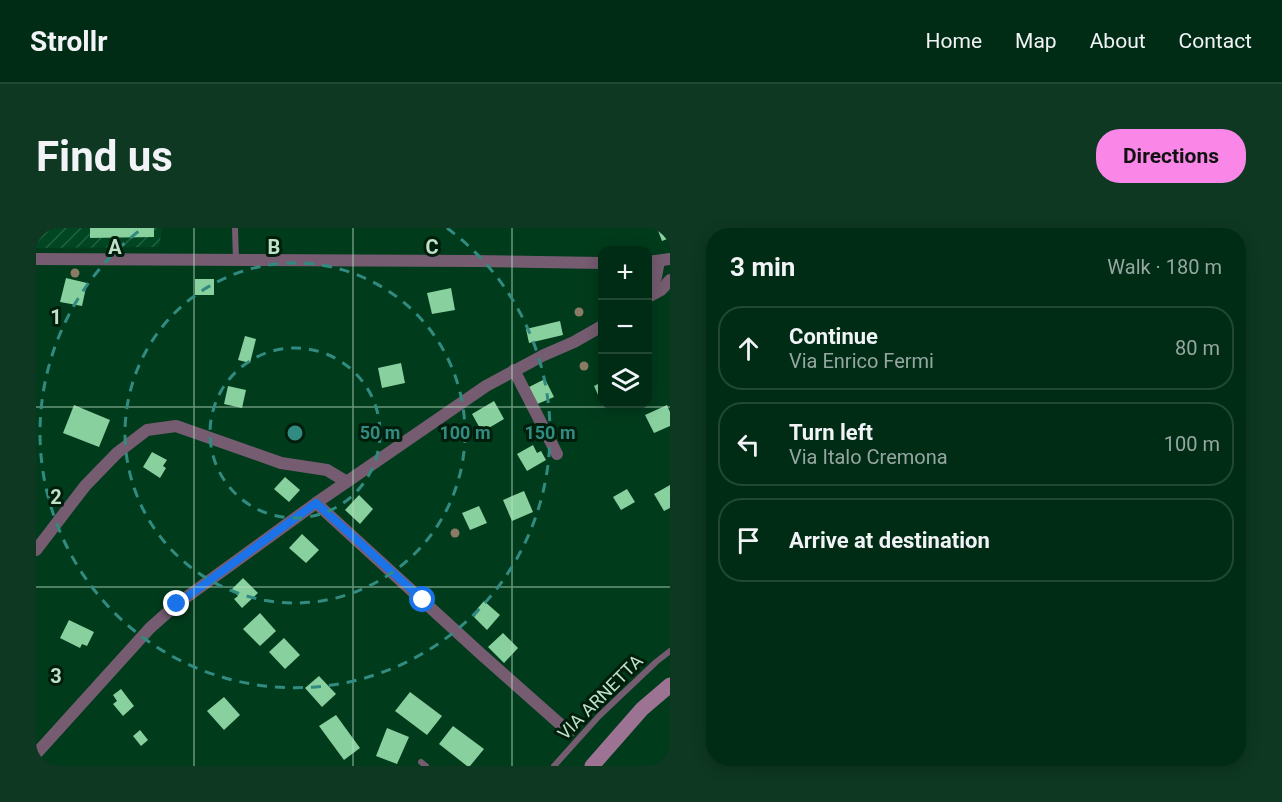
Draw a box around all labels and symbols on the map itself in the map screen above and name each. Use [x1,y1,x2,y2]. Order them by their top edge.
text: A [108,235,122,259]
text: B [268,235,280,259]
text: C [425,235,439,259]
text: 1 [50,305,62,329]
text: 50 m [360,422,400,443]
text: 100 m [439,422,491,443]
text: 150 m [524,422,576,443]
centre of rings [285,423,305,443]
text: 2 [50,485,62,509]
route start [409,586,435,612]
route end [163,590,189,616]
street label: VIA ARNETTA [553,650,647,744]
text: 3 [50,664,62,688]

